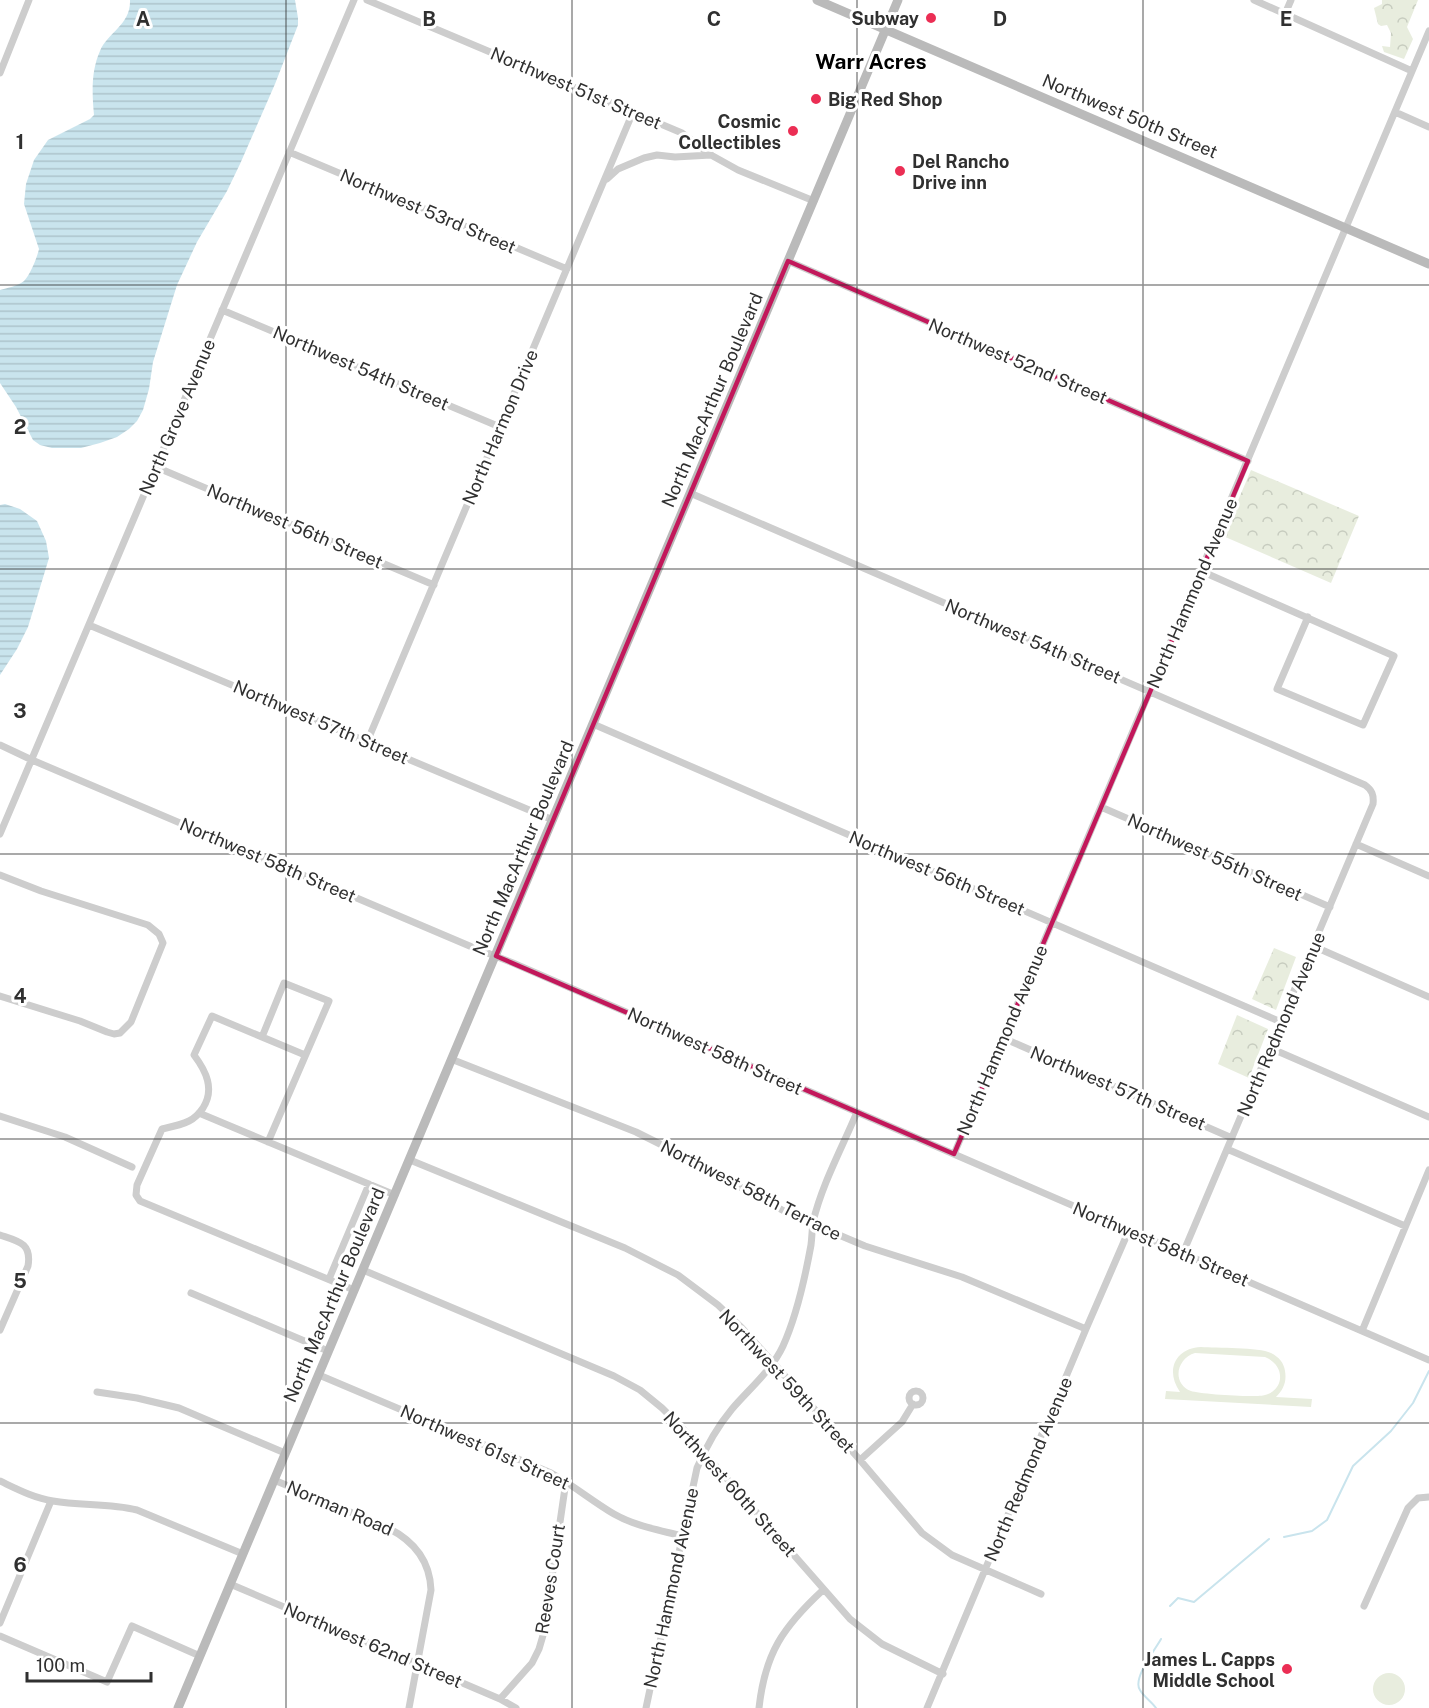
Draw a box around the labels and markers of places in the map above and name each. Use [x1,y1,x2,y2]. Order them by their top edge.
place label: Subway [851,8,919,29]
marker: Subway [924,11,938,25]
place label: Big Red Shop [828,89,943,110]
marker: Big Red Shop [809,92,823,106]
place label: Cosmic Collectibles [678,111,781,153]
marker: Cosmic Collectibles [786,124,800,138]
place label: Del Rancho Drive inn [912,151,1009,193]
marker: Del Rancho Drive inn [893,164,907,178]
place label: James L. Capps Middle School [1144,1649,1275,1691]
marker: James L. Capps Middle School [1280,1662,1294,1676]

